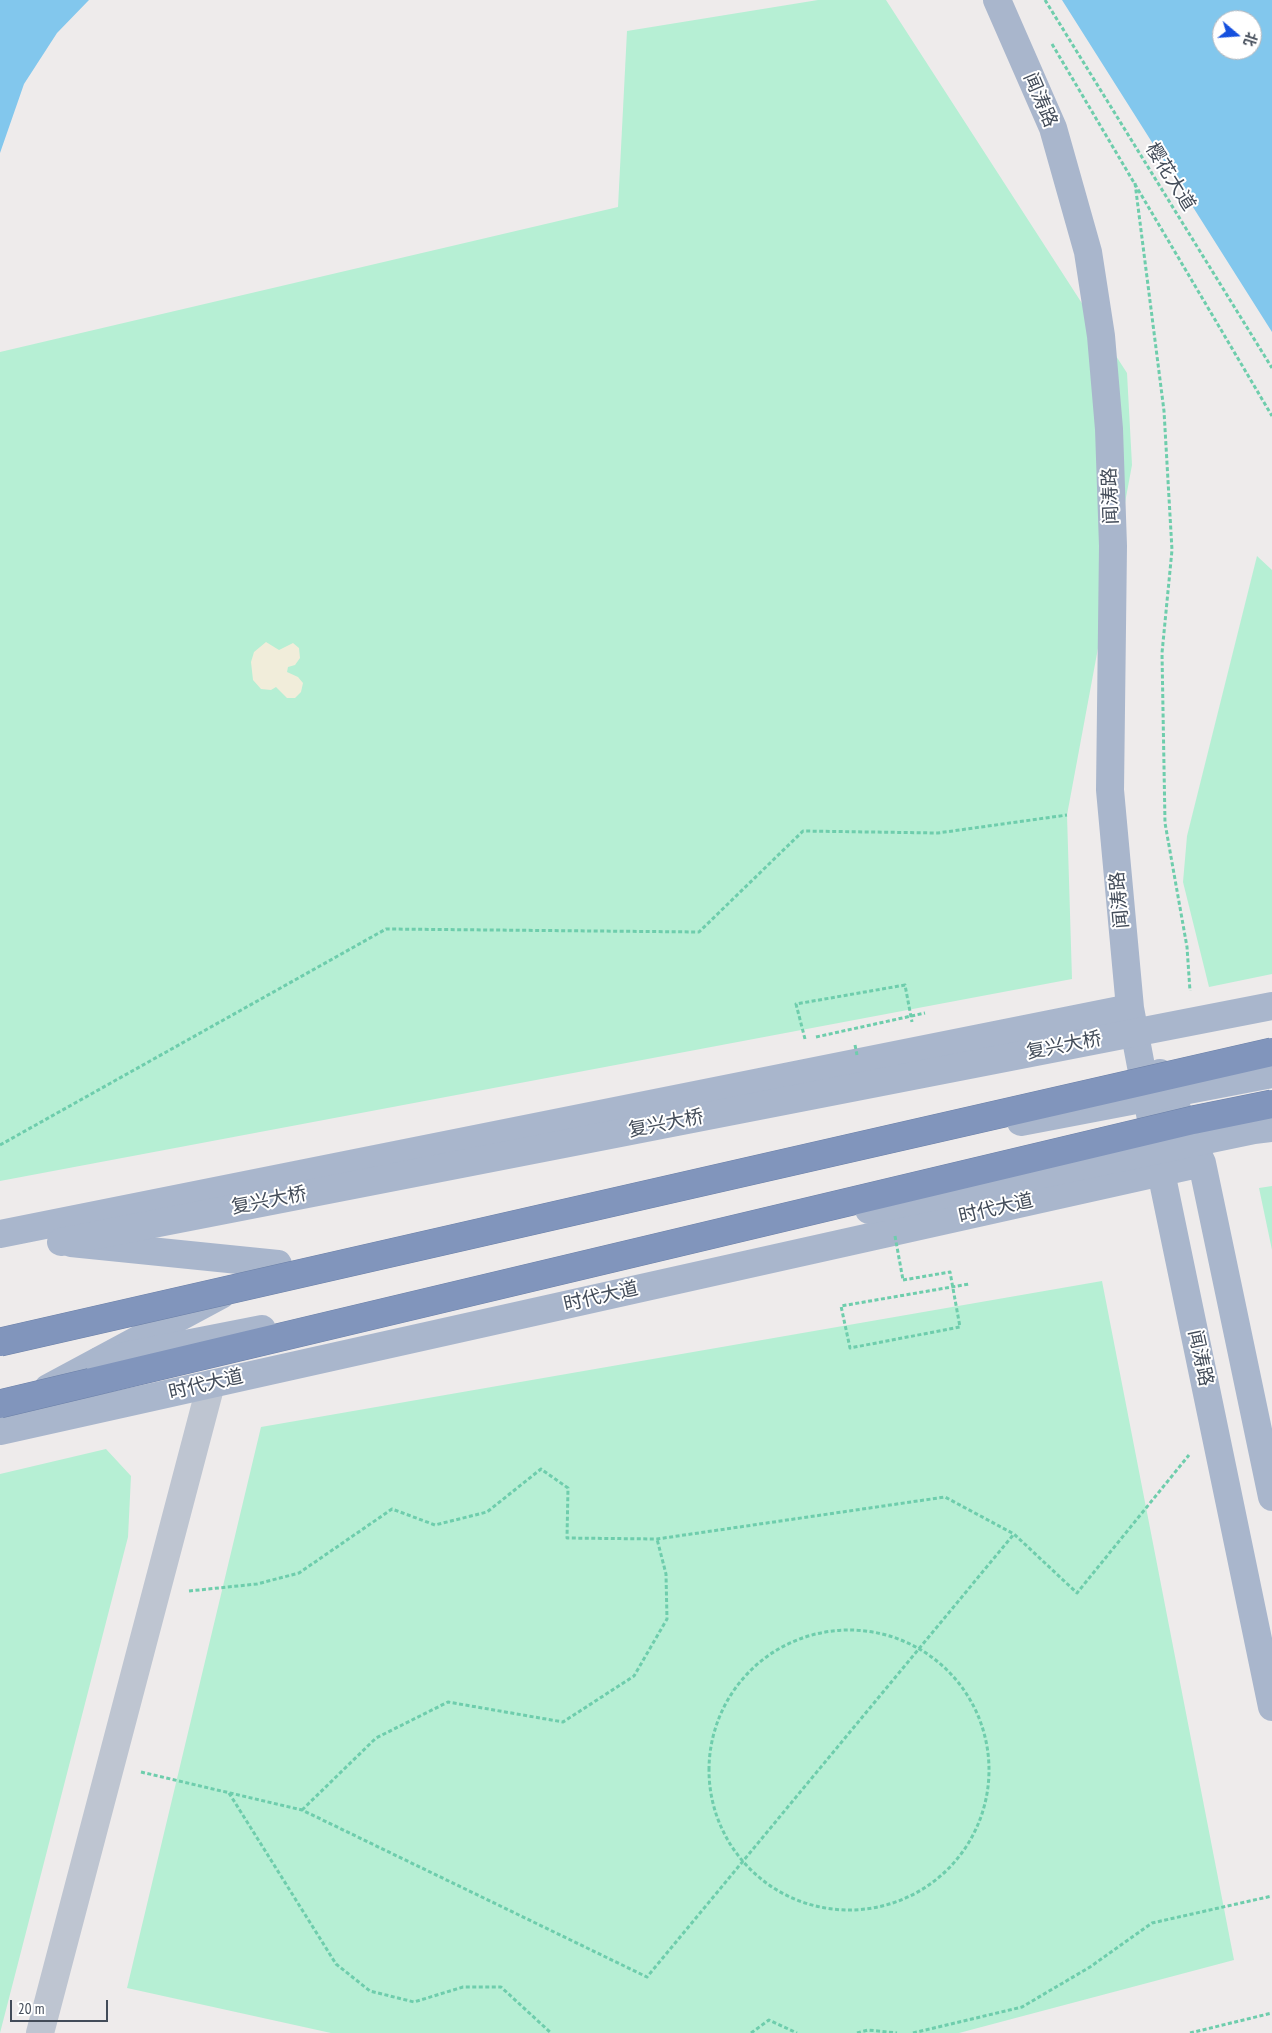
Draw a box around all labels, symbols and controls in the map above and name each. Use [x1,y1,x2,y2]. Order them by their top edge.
north arrow [1212,10,1262,60]
text: 北 [1240,30,1261,49]
street label: 闻涛路 [1018,69,1062,131]
street label: 樱花大道 [1140,139,1200,215]
street label: 闻涛路 [1099,467,1123,525]
street label: 闻涛路 [1106,871,1134,929]
street label: 复兴大桥 [1025,1028,1103,1064]
street label: 复兴大桥 [627,1106,705,1142]
street label: 复兴大桥 [230,1183,308,1219]
street label: 时代大道 [956,1189,1036,1229]
street label: 时代大道 [561,1277,641,1317]
street label: 闻涛路 [1183,1328,1217,1388]
street label: 时代大道 [166,1365,246,1405]
scale bar [12,1990,110,2022]
text: 20 m [18,1999,44,2018]

